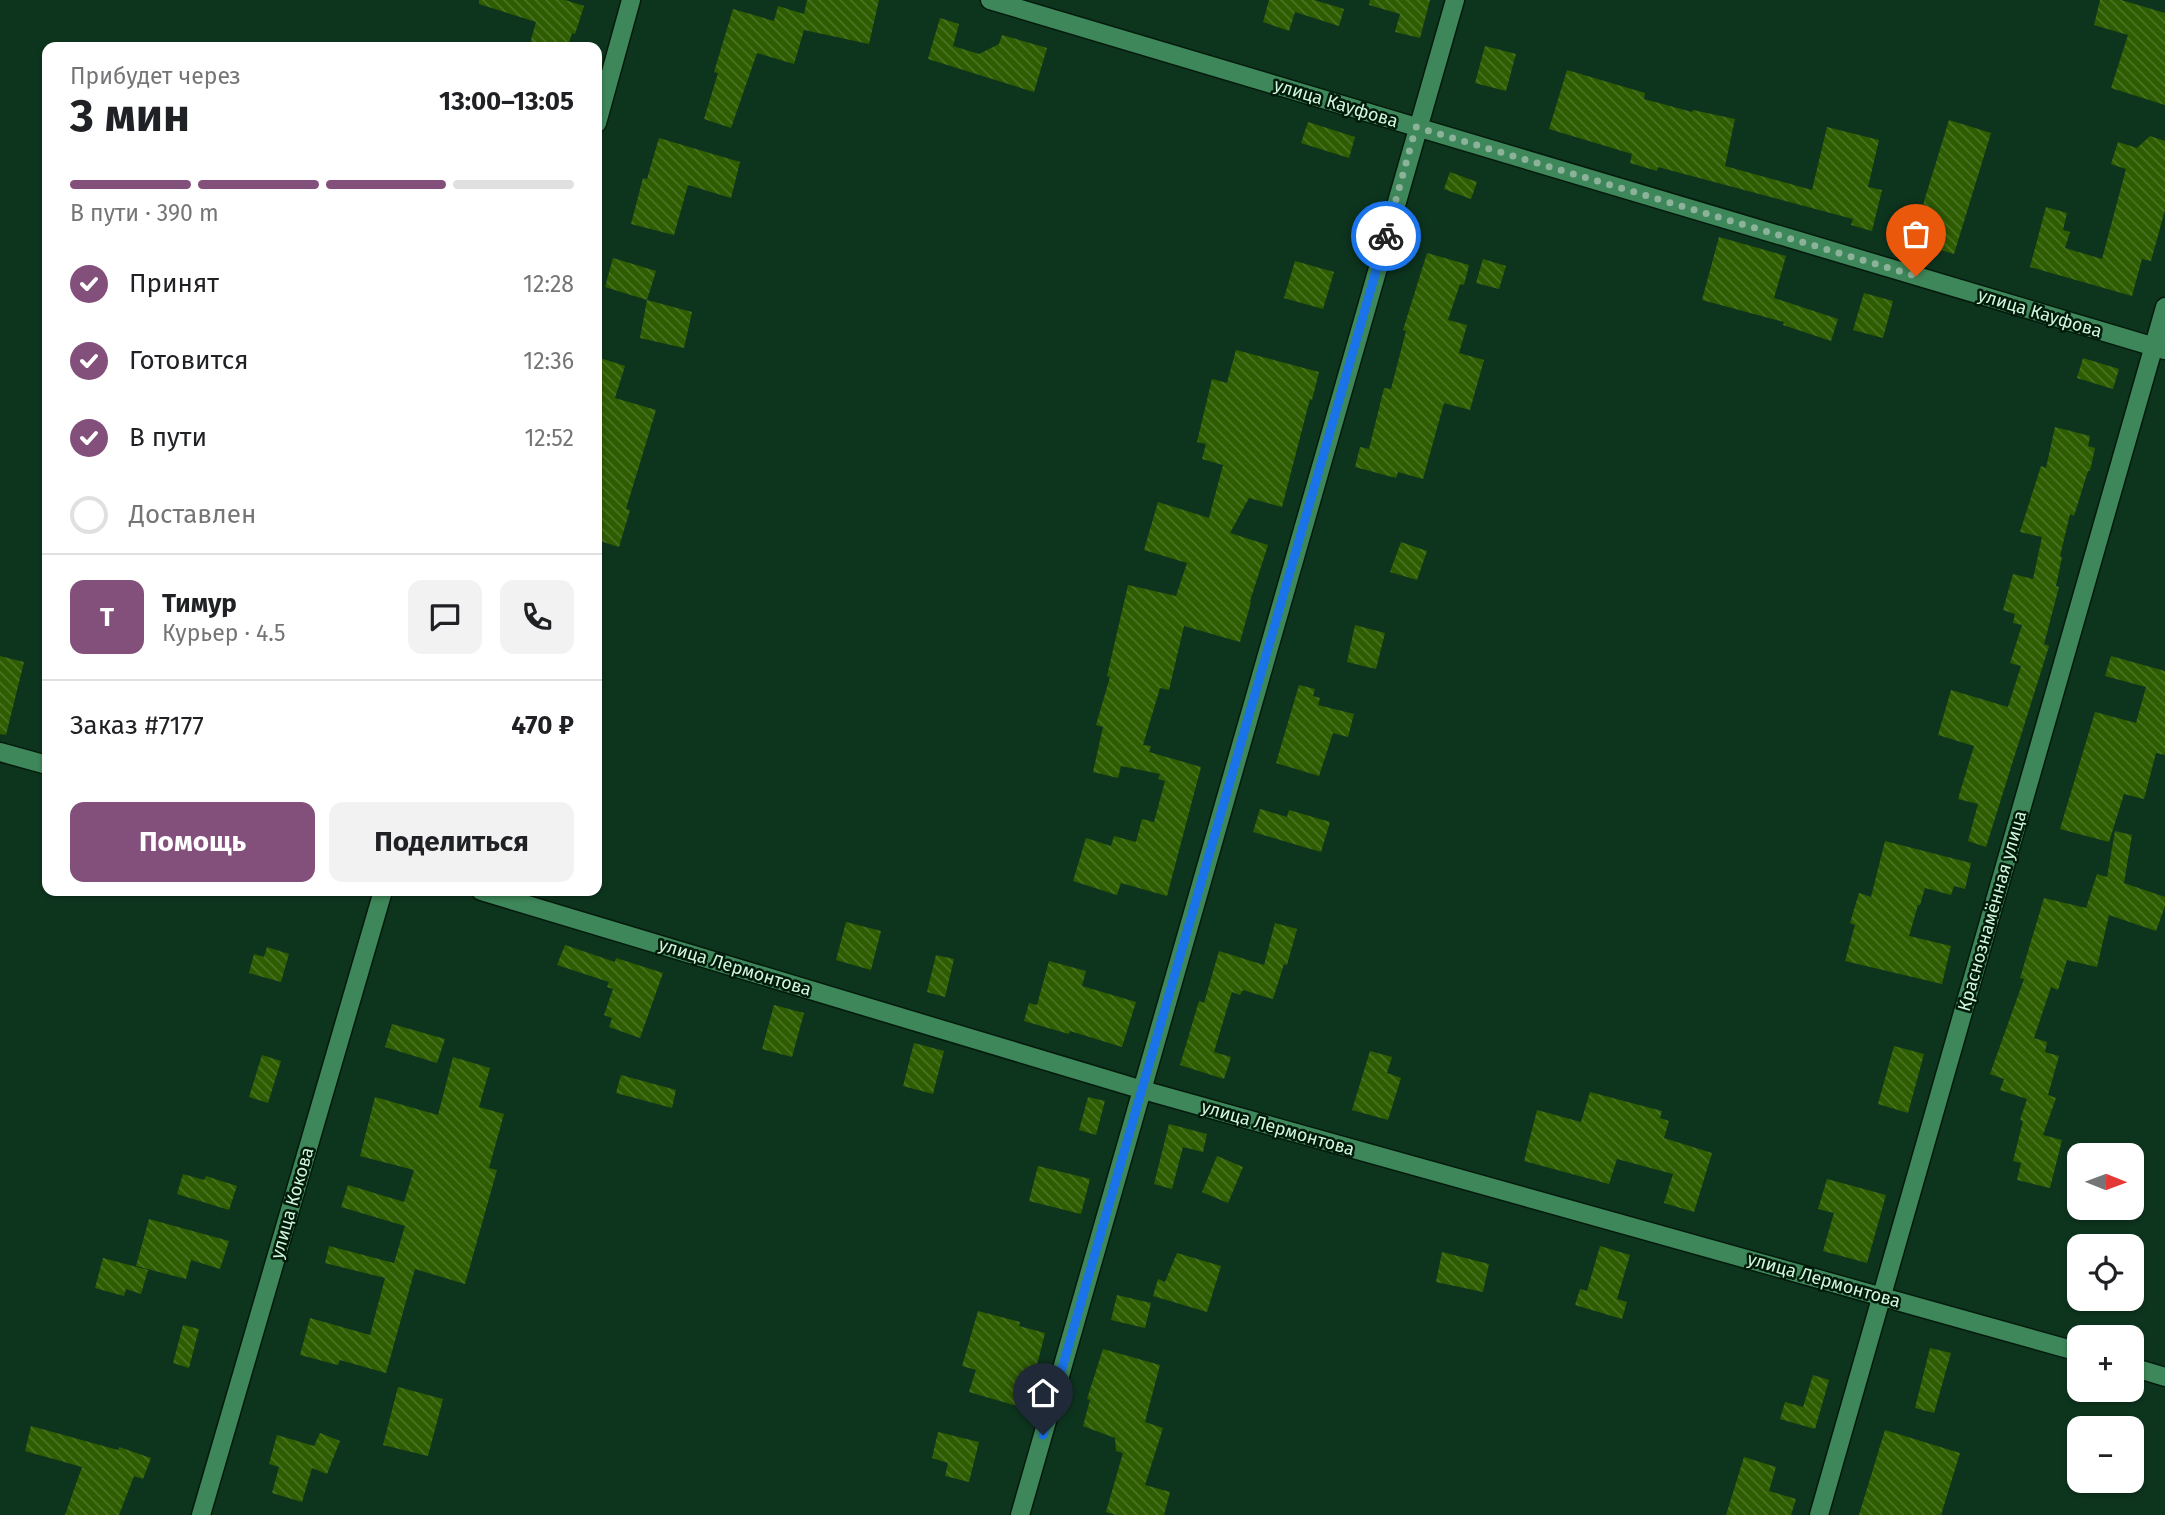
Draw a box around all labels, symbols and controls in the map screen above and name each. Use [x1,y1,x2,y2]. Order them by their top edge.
text: Прибудет через [70,62,241,90]
street label: улица Кауфова [1271,74,1401,132]
text: 13:00–13:05 [439,86,574,117]
text: 3 мин [70,88,190,143]
text: В пути · 390 m [70,199,219,227]
courier [1351,201,1421,271]
pin [1886,204,1946,276]
icon: bag [1897,215,1935,253]
icon: bike [1367,217,1405,255]
icon: check [70,265,108,303]
text: Принят [129,268,219,299]
text: 12:28 [523,270,574,298]
street label: улица Кауфова [1975,284,2105,342]
icon: check [70,342,108,380]
text: Готовится [129,345,249,376]
text: 12:36 [523,347,574,375]
icon: check [70,419,108,457]
text: В пути [129,422,207,453]
text: 12:52 [524,424,574,452]
text: Доставлен [129,499,256,530]
button: chat [408,580,482,654]
button: phone [500,580,574,654]
text: Тимур [162,588,237,619]
text: Т [100,602,114,633]
text: Курьер · 4.5 [162,619,286,647]
text: Заказ #7177 [70,710,204,741]
text: 470 ₽ [511,710,574,741]
button: Помощь [70,802,315,882]
button: Поделиться [329,802,574,882]
street label: Краснознамённая улица [1953,808,2031,1014]
street label: улица Лермонтова [656,933,814,1001]
street label: улица Лермонтова [1199,1096,1357,1160]
north arrow [2067,1143,2144,1220]
map controls [2067,1143,2144,1493]
street label: улица Кокова [266,1145,318,1261]
button: locate [2067,1234,2144,1311]
street label: улица Лермонтова [1745,1248,1903,1312]
button: + [2067,1325,2144,1402]
pin [1013,1363,1073,1435]
icon: home [1024,1374,1062,1412]
button: − [2067,1416,2144,1493]

